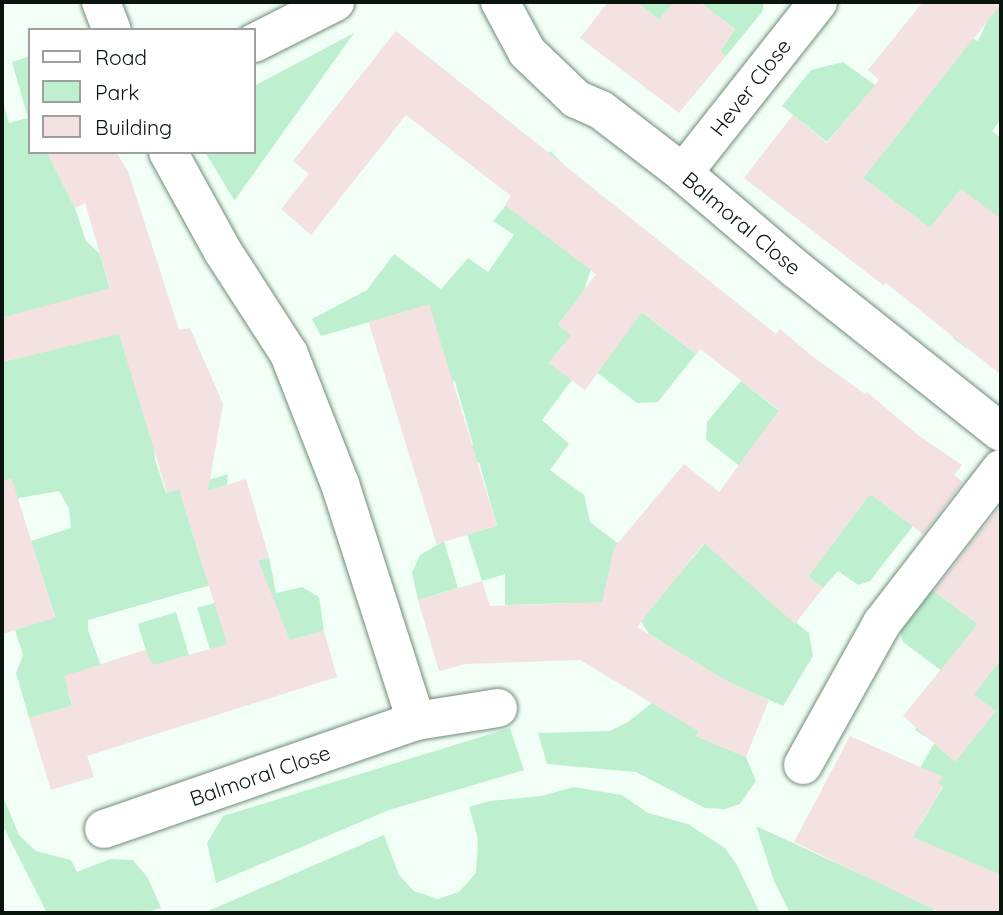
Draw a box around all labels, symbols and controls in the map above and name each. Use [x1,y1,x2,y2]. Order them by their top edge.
legend [28,28,256,154]
street label: Hever Close [704,33,796,141]
text: Road [95,44,147,70]
text: Park [95,79,139,105]
text: Building [95,114,172,140]
street label: Balmoral Close [678,166,806,280]
street label: Balmoral Close [186,739,334,811]

